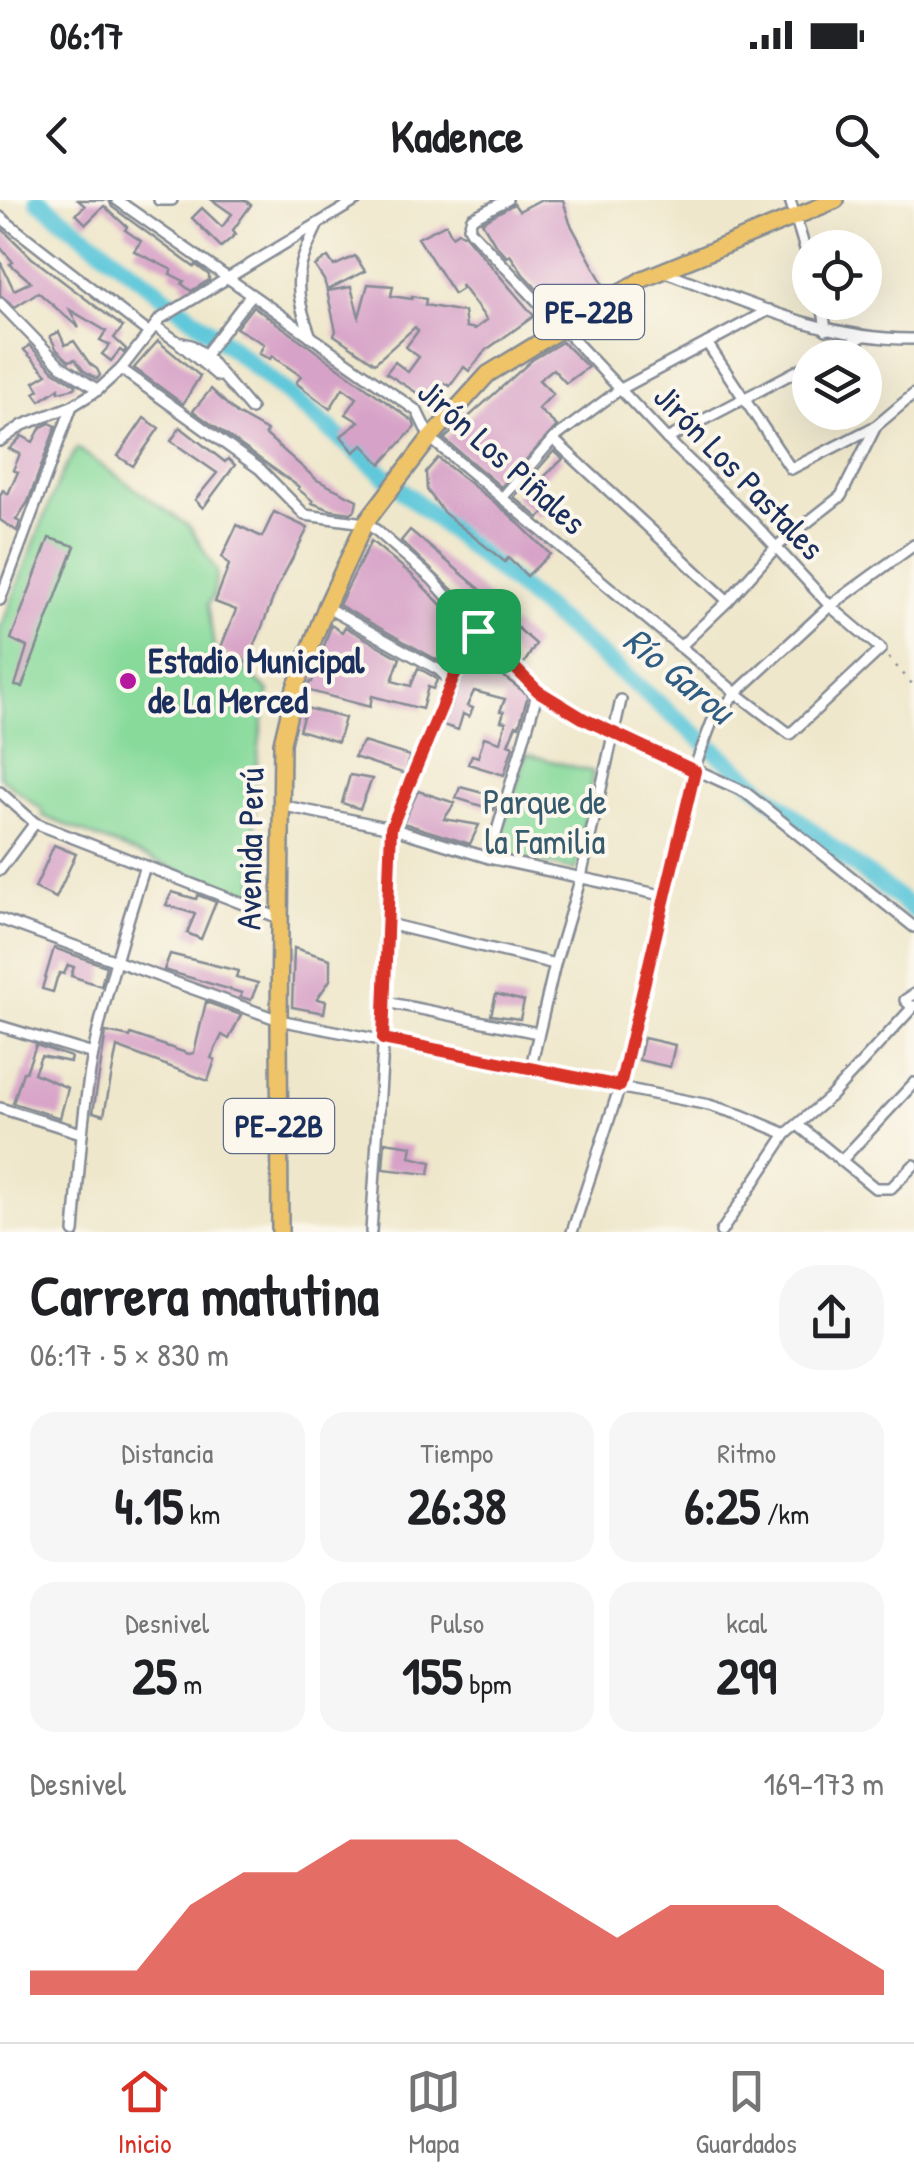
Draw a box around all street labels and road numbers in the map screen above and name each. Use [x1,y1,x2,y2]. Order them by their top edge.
road number: PE-22B [534,285,644,339]
street label: Jirón Los Piñales [408,368,597,545]
street label: Jirón Los Pastales [643,374,835,570]
street label: Avenida Perú [225,767,274,931]
road number: PE-22B [224,1099,334,1153]

